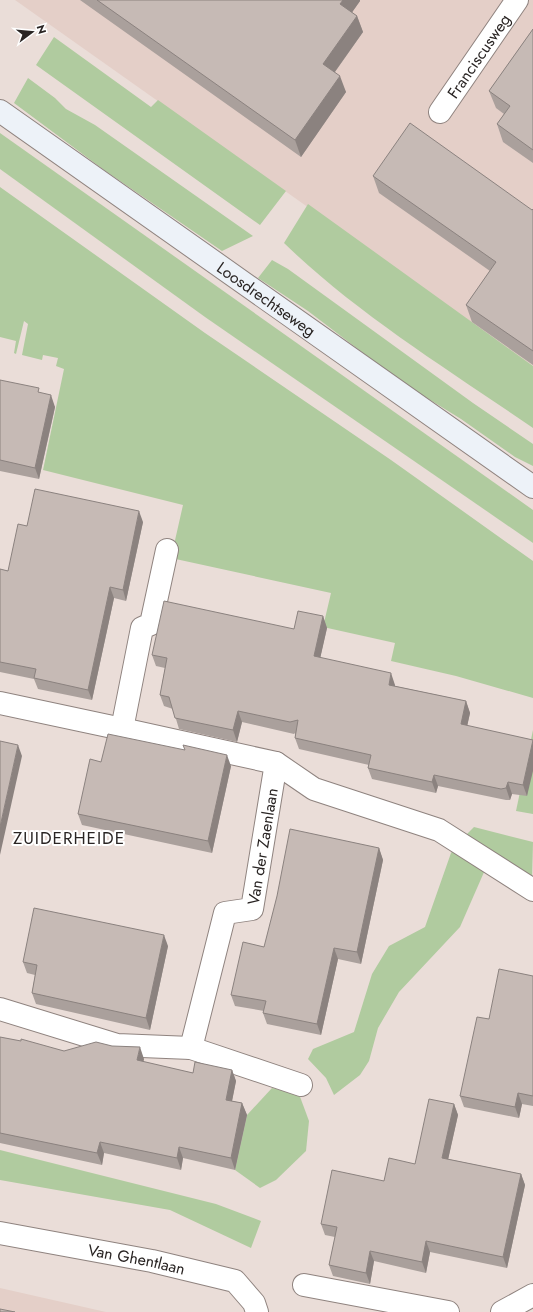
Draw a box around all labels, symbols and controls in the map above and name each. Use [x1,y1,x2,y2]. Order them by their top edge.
street label: Franciscusweg [441,9,516,103]
north arrow [12,12,52,52]
text: N [33,23,51,36]
street label: Loosdrechtseweg [212,256,320,342]
street label: Van der Zaenlaan [241,786,283,907]
district label: ZUIDERHEIDE [13,826,125,850]
street label: Van Ghentlaan [86,1238,188,1280]

